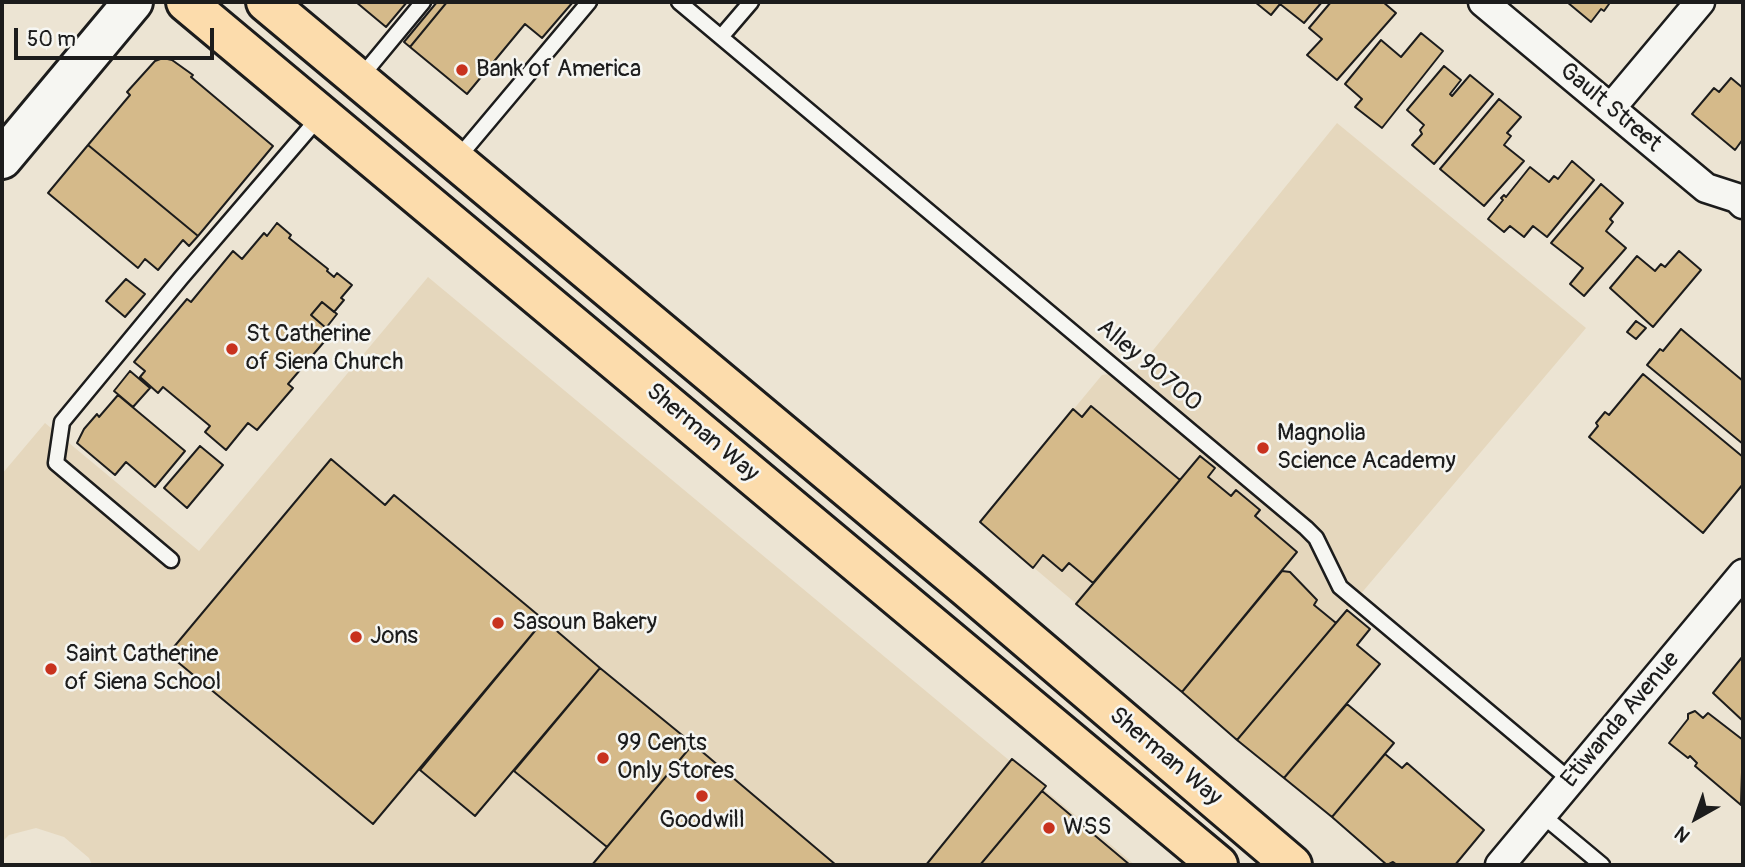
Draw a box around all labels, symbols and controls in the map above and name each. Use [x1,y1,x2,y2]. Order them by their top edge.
scale bar [18,14,217,58]
text: 50 m [27,26,76,53]
place label: Bank of America [476,56,641,84]
street label: Gault Street [1553,57,1667,159]
marker: Bank of America [454,62,470,78]
street label: Alley 90700 [1091,314,1207,418]
place label: St Catherine of Siena Church [246,321,404,377]
marker: St Catherine of Siena Church [224,341,240,357]
street label: Sherman Way [640,378,764,488]
place label: Magnolia Science Academy [1277,420,1456,476]
marker: Magnolia Science Academy [1255,440,1271,456]
place label: Sasoun Bakery [512,609,657,637]
marker: Sasoun Bakery [490,615,506,631]
place label: Jons [370,623,418,651]
marker: Jons [348,629,364,645]
place label: Saint Catherine of Siena School [65,641,221,697]
street label: Etiwanda Avenue [1556,646,1686,794]
marker: Saint Catherine of Siena School [43,661,59,677]
street label: Sherman Way [1103,702,1227,812]
place label: 99 Cents Only Stores [617,730,734,786]
marker: 99 Cents Only Stores [595,750,611,766]
north arrow [1661,783,1731,853]
marker: Goodwill [694,788,710,804]
place label: Goodwill [659,807,745,835]
place label: WSS [1063,814,1111,842]
marker: WSS [1041,820,1057,836]
text: N [1670,821,1695,847]

